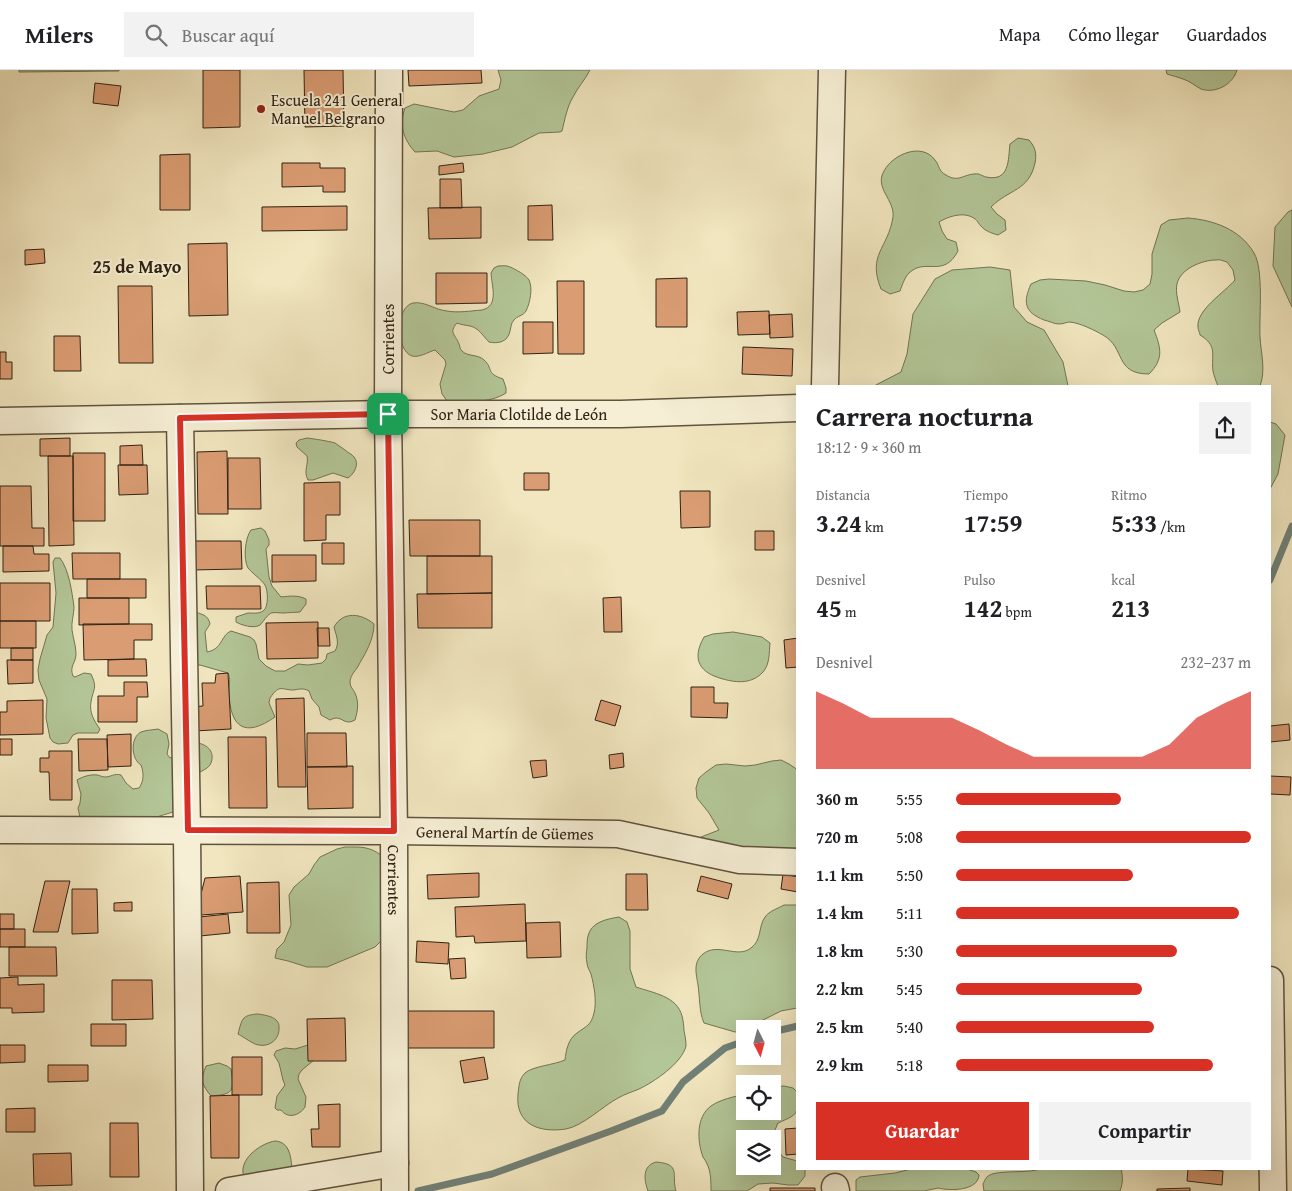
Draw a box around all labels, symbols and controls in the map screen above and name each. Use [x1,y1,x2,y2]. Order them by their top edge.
search box [124,12,474,57]
text: Milers [25,17,94,52]
icon: search [142,21,170,49]
text: Buscar aquí [182,21,274,49]
text: Mapa [999,21,1041,48]
text: Cómo llegar [1069,21,1159,48]
text: Guardados [1187,21,1267,48]
place label: Escuela 241 General Manuel Belgrano [271,88,403,130]
marker: Escuela 241 General Manuel Belgrano [255,103,267,115]
district label: 25 de Mayo [93,253,182,280]
street label: Corrientes [376,304,400,374]
pin [367,393,409,435]
text: Carrera nocturna [816,395,1033,436]
icon: arrive [374,400,402,428]
street label: Sor Maria Clotilde de León [431,402,607,426]
button: share [1199,402,1251,454]
text: 18:12 · 9 × 360 m [816,435,921,459]
text: Distancia [816,485,870,505]
text: Tiempo [964,485,1008,505]
text: Ritmo [1111,485,1147,505]
text: 3.24 [816,505,862,541]
text: 17:59 [964,505,1023,541]
text: 5:33 [1111,505,1157,541]
text: km [862,517,884,537]
text: /km [1157,517,1186,537]
text: Desnivel [816,570,866,590]
text: Pulso [964,570,995,590]
text: kcal [1111,570,1135,590]
text: 45 [816,590,842,626]
text: 142 [964,590,1003,626]
text: 213 [1111,590,1150,626]
text: m [842,602,856,622]
text: bpm [1003,602,1032,622]
text: Desnivel [816,650,873,674]
text: 232–237 m [1181,650,1251,674]
text: 360 m [816,787,858,811]
text: 5:55 [896,787,923,811]
street label: General Martín de Güemes [416,819,594,846]
text: 720 m [816,825,858,849]
text: 5:08 [896,825,923,849]
street label: Corrientes [382,845,406,915]
text: 1.1 km [816,863,863,887]
text: 5:50 [896,863,923,887]
text: 1.4 km [816,901,863,925]
text: 5:11 [896,901,923,925]
text: 1.8 km [816,939,863,963]
text: 5:30 [896,939,923,963]
text: 2.2 km [816,977,863,1001]
text: 5:45 [896,977,923,1001]
text: 2.5 km [816,1015,863,1039]
text: 5:40 [896,1015,923,1039]
north arrow [736,1020,781,1065]
map controls [736,1020,781,1175]
text: 2.9 km [816,1053,863,1077]
text: 5:18 [896,1053,923,1077]
button: locate [736,1075,781,1120]
button: Guardar [816,1102,1029,1160]
button: Compartir [1039,1102,1251,1160]
button: layers [736,1130,781,1175]

